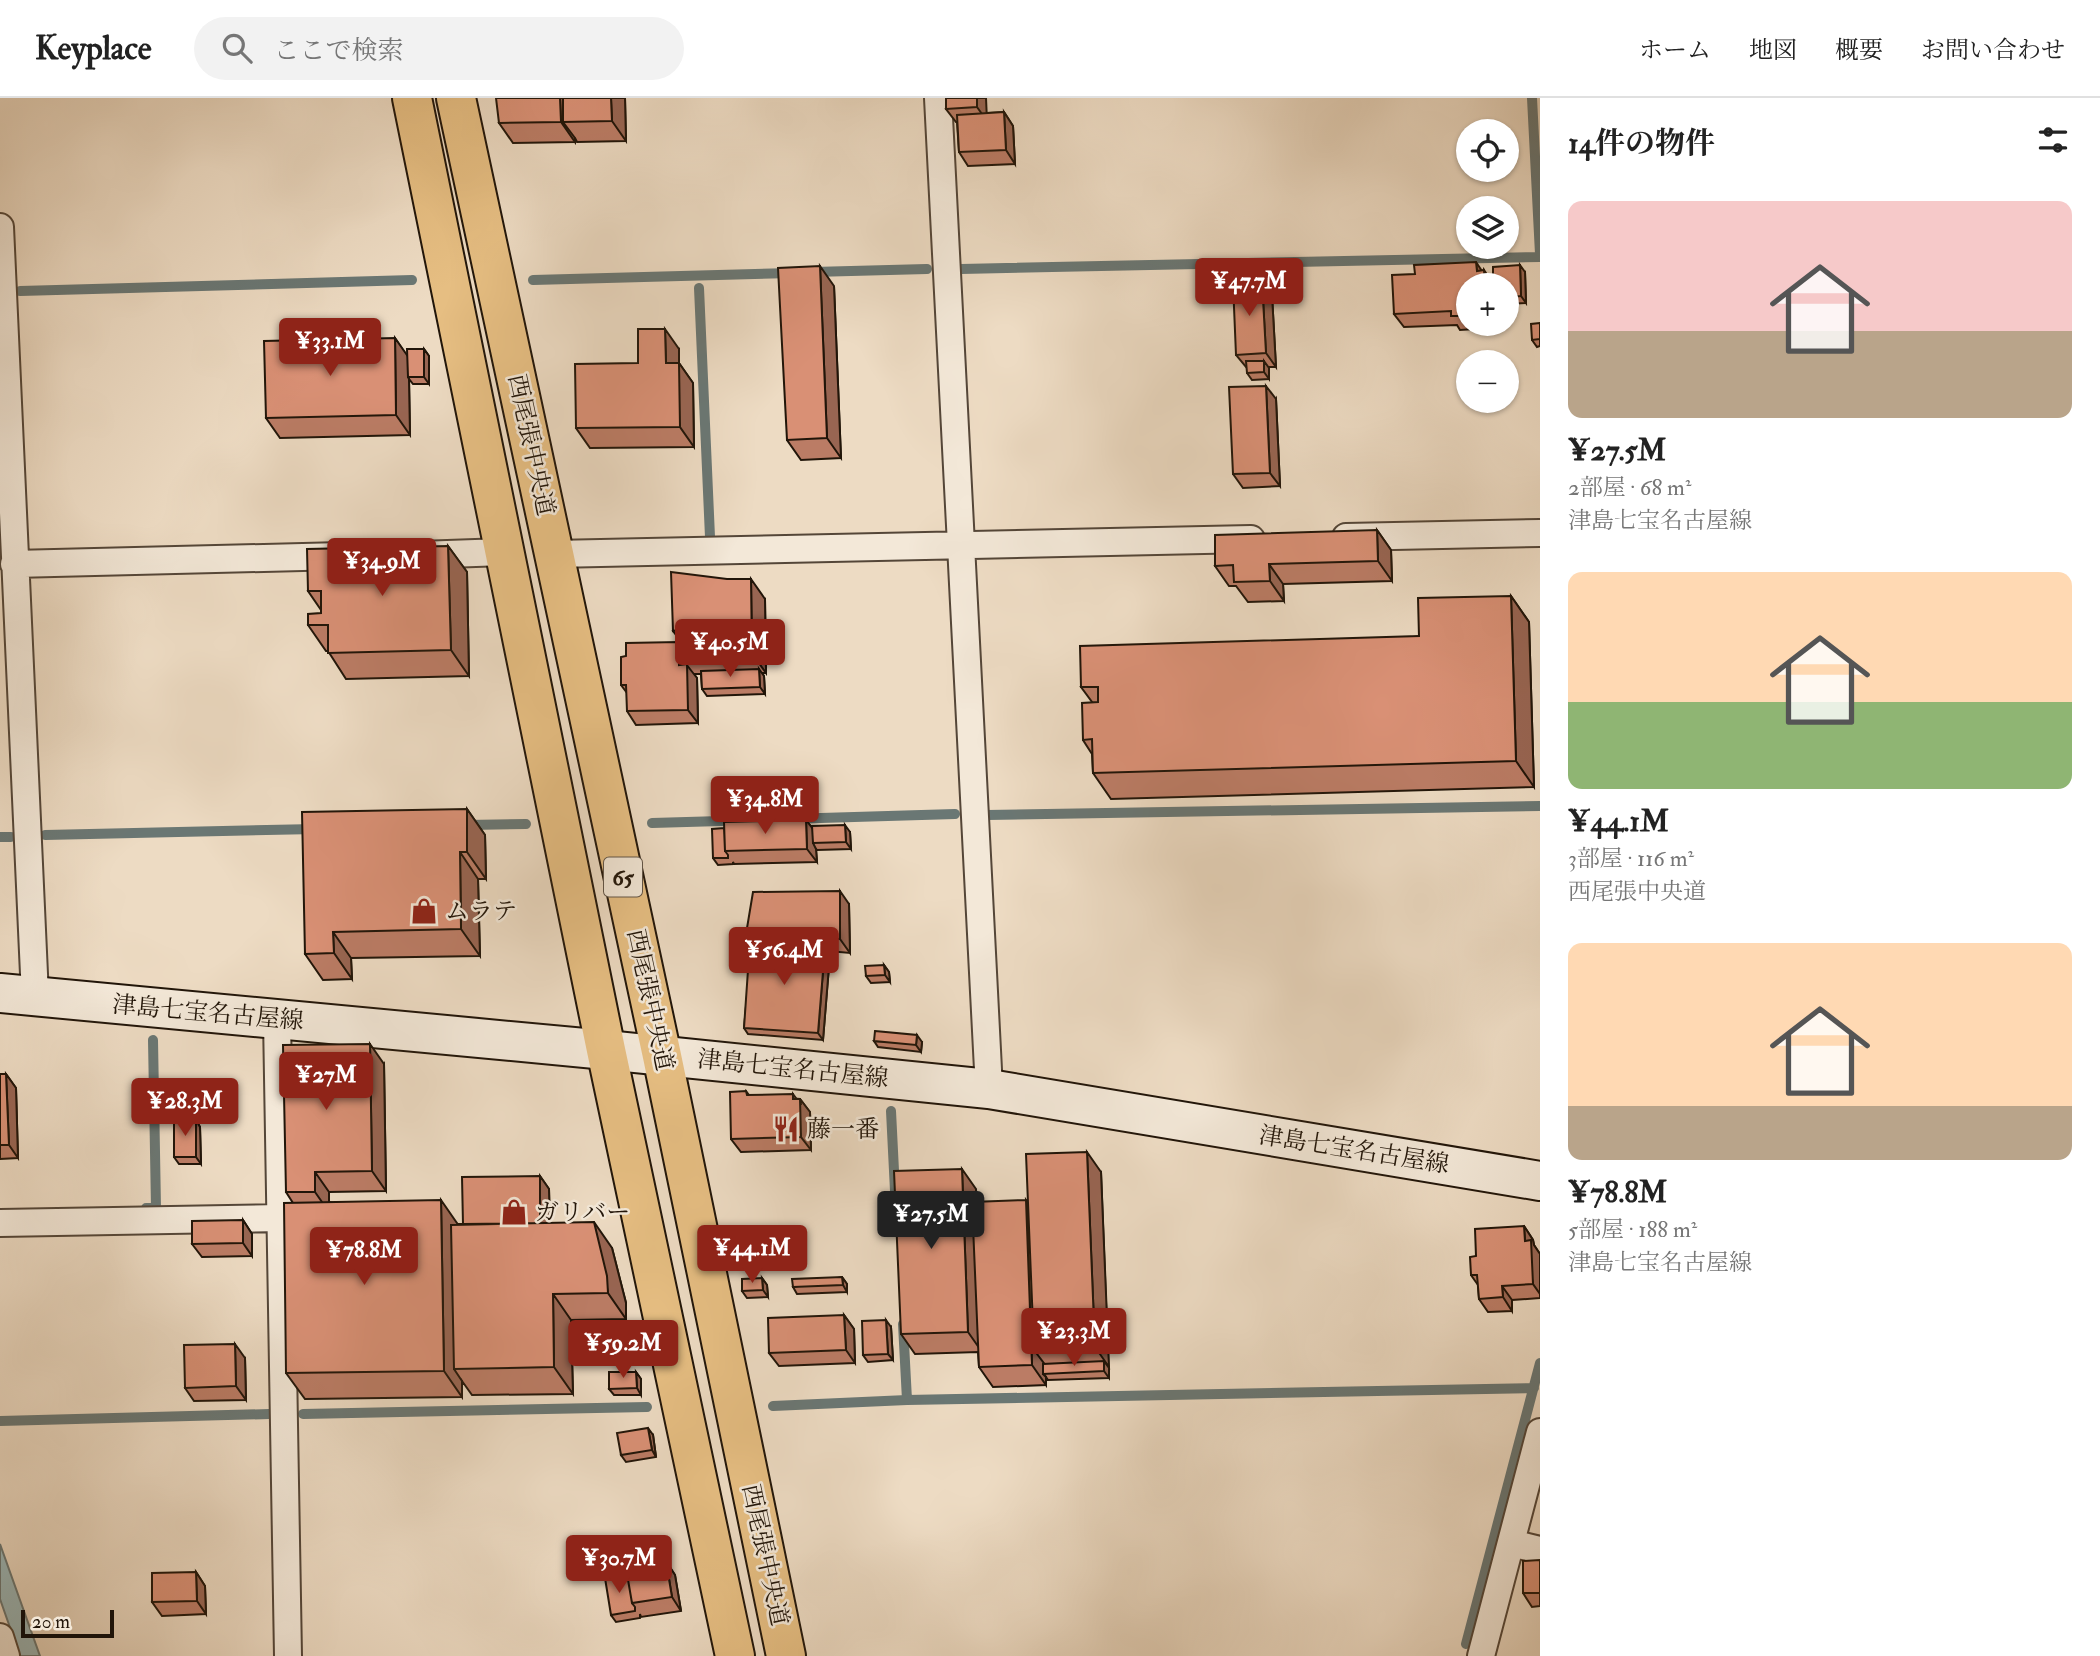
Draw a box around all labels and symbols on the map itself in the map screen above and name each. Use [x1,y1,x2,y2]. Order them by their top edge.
pin: ¥47.7M [1192,258,1306,318]
pin: ¥33.1M [273,318,387,378]
street label: 西尾張中央道 [501,371,561,519]
pin: ¥34.9M [325,538,439,598]
pin: ¥40.5M [673,620,787,679]
pin: ¥34.8M [708,776,822,836]
road number: 65 [604,858,642,897]
shop icon: ムラテ [409,896,439,926]
place label: ムラテ [445,896,517,927]
street label: 西尾張中央道 [620,926,680,1074]
pin: ¥56.4M [727,928,841,987]
street label: 津島七宝名古屋線 [111,989,305,1037]
street label: 津島七宝名古屋線 [696,1044,890,1094]
pin: ¥27M [285,1052,367,1112]
pin: ¥28.3M [128,1079,242,1138]
restaurant icon: 藤一番 [771,1114,801,1144]
place label: 藤一番 [807,1114,879,1145]
street label: 津島七宝名古屋線 [1257,1120,1451,1180]
pin: ¥27.5M [874,1192,988,1251]
shop icon: ガリバー [499,1197,529,1227]
place label: ガリバー [535,1197,630,1228]
pin: ¥44.1M [695,1226,809,1285]
pin: ¥78.8M [307,1228,421,1287]
pin: ¥23.3M [1017,1308,1131,1368]
pin: ¥59.2M [566,1320,680,1380]
street label: 西尾張中央道 [735,1481,795,1629]
pin: ¥30.7M [562,1536,676,1595]
scale bar [21,1607,114,1639]

